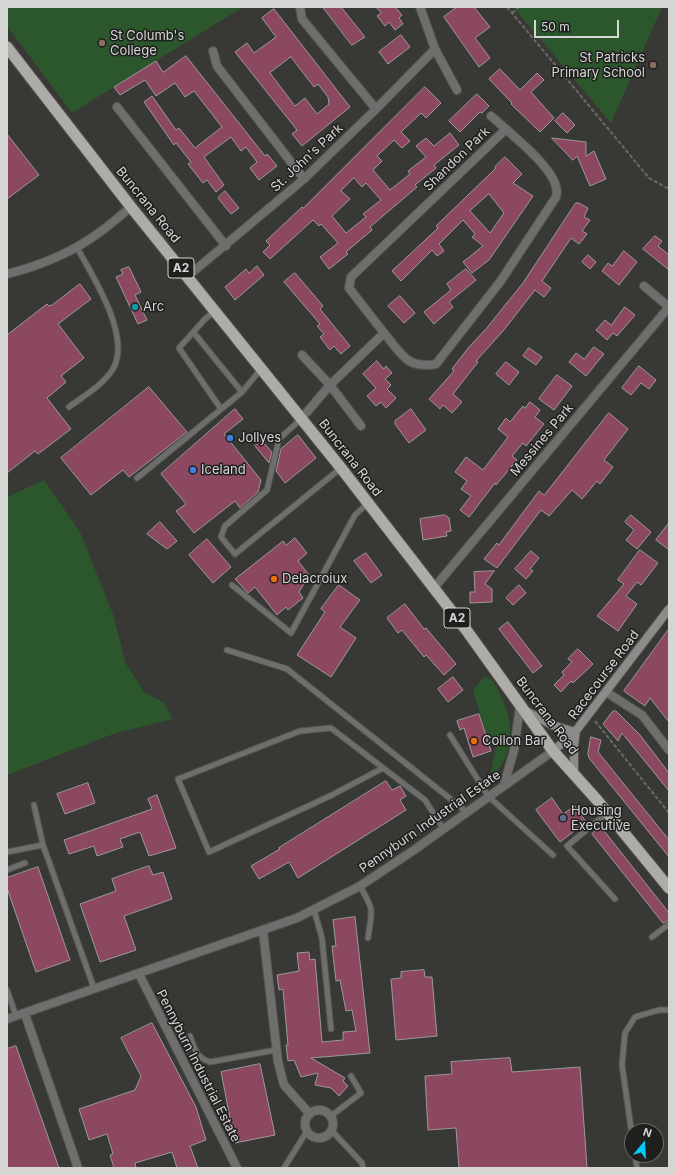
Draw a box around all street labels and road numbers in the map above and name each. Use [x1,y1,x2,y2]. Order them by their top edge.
street label: St. John's Park [268,121,346,195]
street label: Shandon Park [421,124,493,194]
street label: Buncrana Road [113,164,183,246]
road number: A2 [168,258,194,278]
street label: Messines Park [507,401,577,479]
street label: Buncrana Road [315,416,385,500]
road number: A2 [444,608,470,628]
street label: Racecourse Road [565,627,643,723]
street label: Buncrana Road [513,674,581,758]
street label: Pennyburn Industrial Estate [356,767,504,877]
street label: Pennyburn Industrial Estate [153,987,243,1145]

